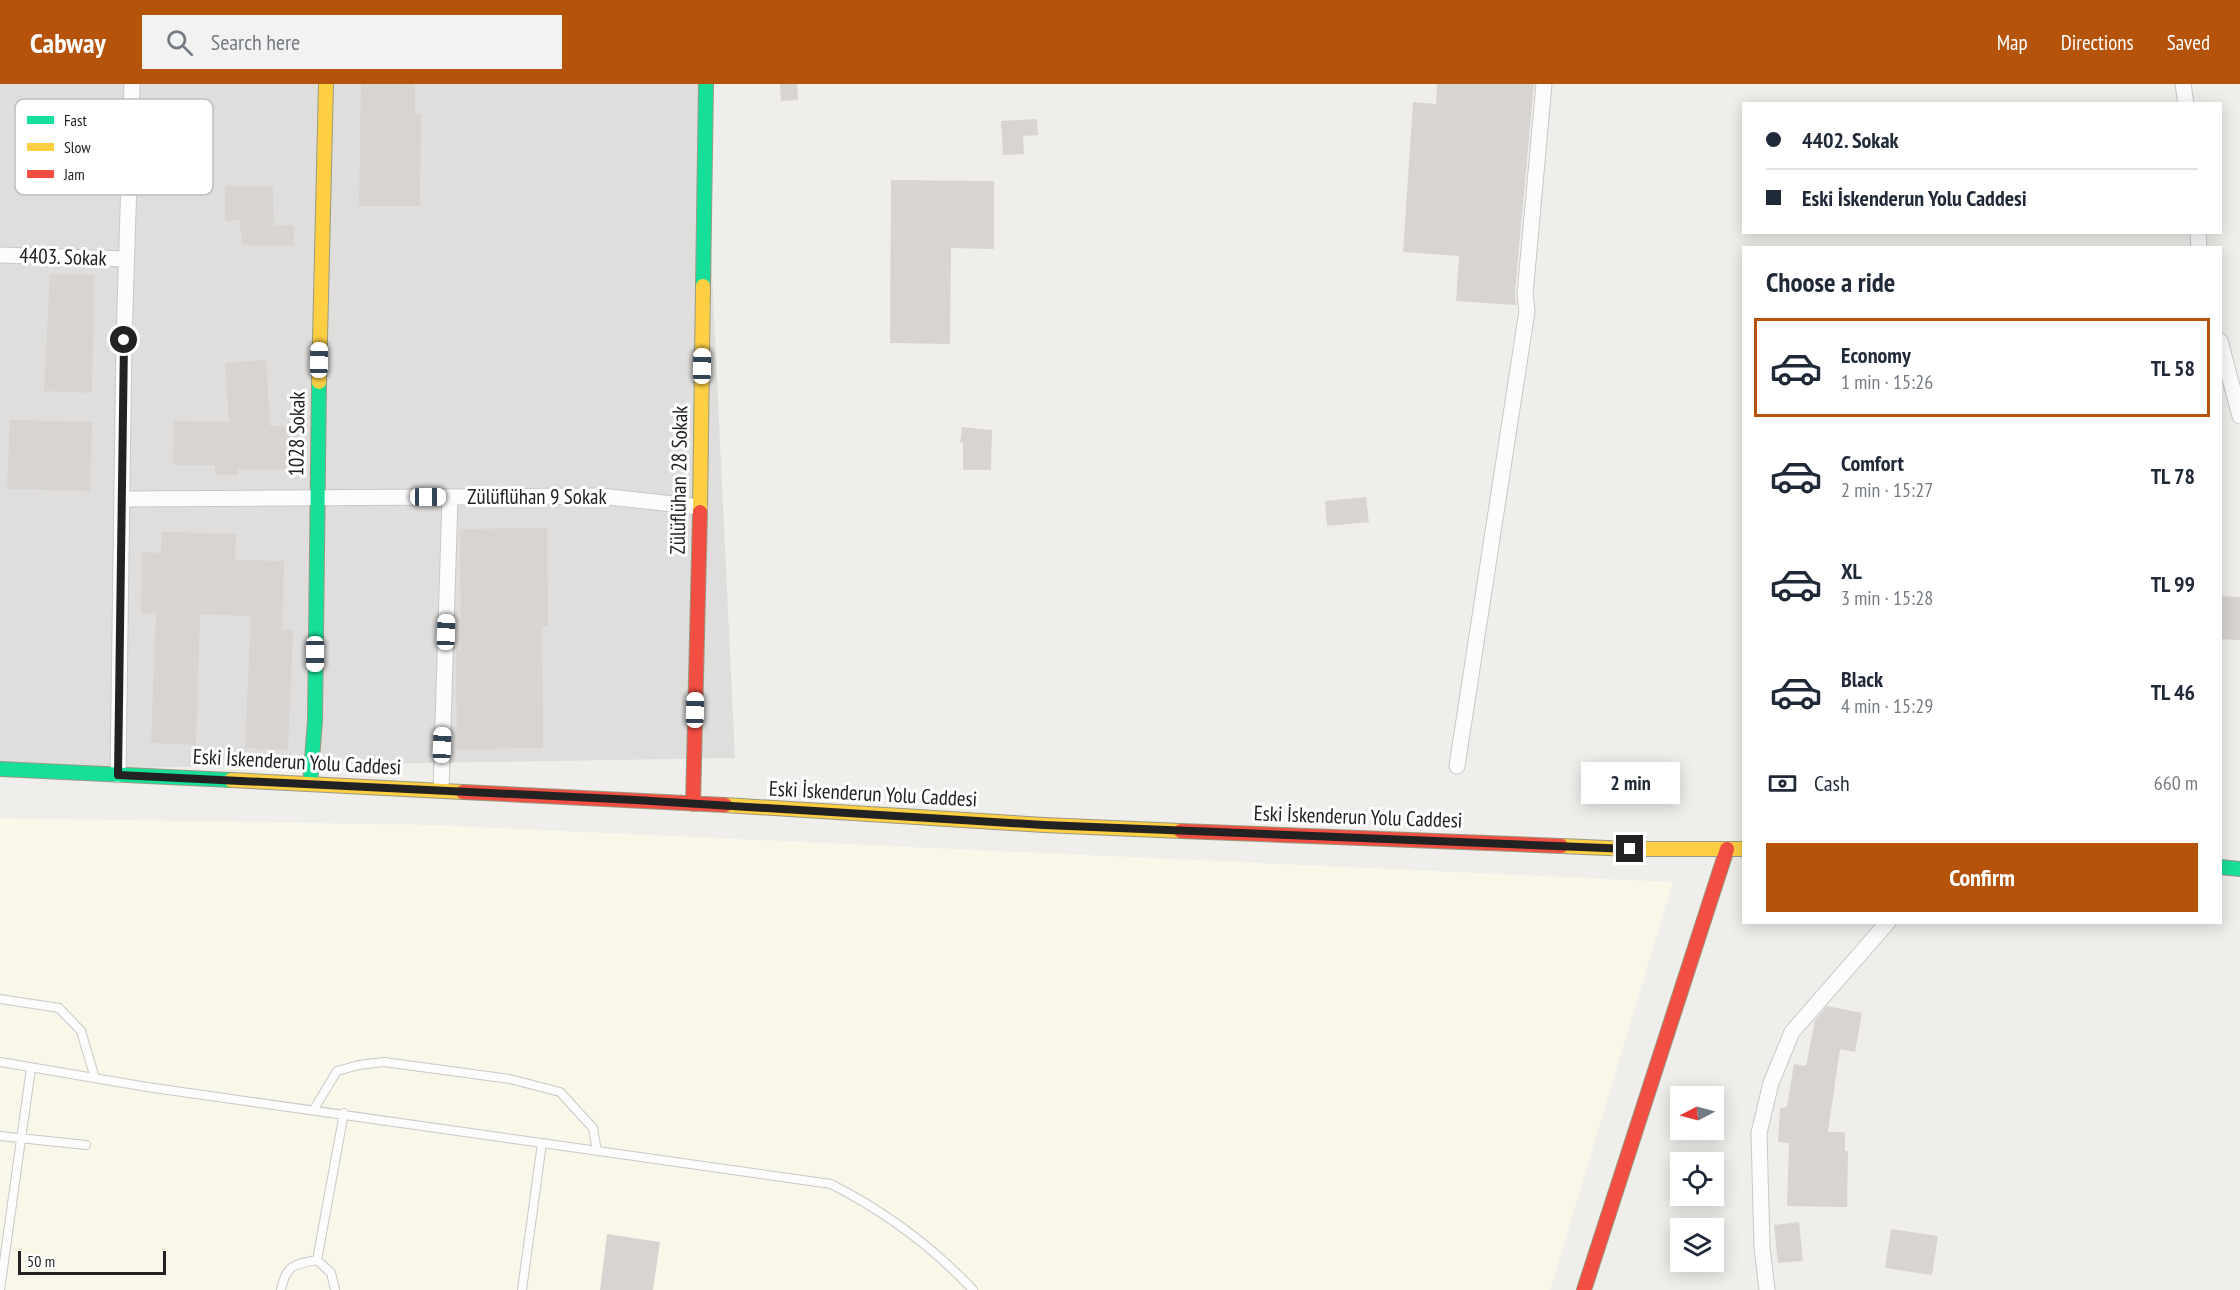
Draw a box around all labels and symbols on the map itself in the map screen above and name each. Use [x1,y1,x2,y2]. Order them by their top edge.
legend [15,99,213,195]
text: Fast [64,110,87,130]
text: Slow [64,137,91,157]
text: Jam [63,164,85,184]
street label: 4403. Sokak [19,241,107,272]
route start [110,326,137,353]
car [310,342,328,378]
car [693,348,711,384]
street label: 1028 Sokak [282,391,311,477]
street label: Zülüflühan 28 Sokak [664,405,693,555]
street label: Zülüflühan 9 Sokak [467,483,607,510]
car [410,488,446,506]
car [436,614,456,650]
car [306,636,324,672]
car [686,692,704,728]
car [432,727,452,763]
street label: Eski İskenderun Yolu Caddesi [192,743,402,780]
callout: 2 min [1580,762,1680,804]
street label: Eski İskenderun Yolu Caddesi [768,775,978,812]
street label: Eski İskenderun Yolu Caddesi [1253,799,1463,834]
route end [1616,835,1643,862]
north arrow [1670,1086,1724,1140]
scale bar [18,1248,166,1276]

